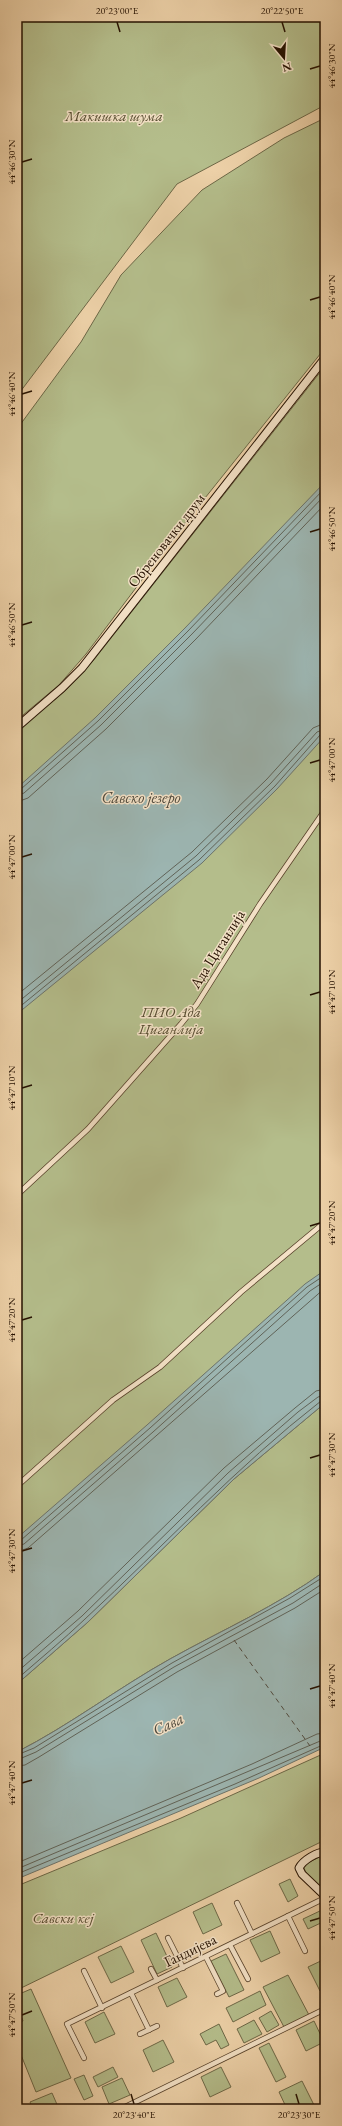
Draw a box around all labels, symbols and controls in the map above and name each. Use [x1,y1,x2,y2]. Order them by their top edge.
text: 20°23'00"E [96,4,139,17]
text: 20°22'50"E [261,4,304,17]
north arrow [264,38,304,78]
text: 44°46'30"N [325,43,338,88]
text: N [281,59,293,76]
park label: Макишка шума [64,106,163,125]
text: 44°46'30"N [5,139,18,184]
text: 44°46'40"N [325,274,338,319]
text: 44°46'40"N [5,371,18,416]
street label: Обреновачки друм [123,489,209,591]
text: 44°46'50"N [325,506,338,551]
text: 44°46'50"N [5,602,18,647]
text: 44°47'00"N [325,737,338,782]
water label: Савско језеро [101,787,181,808]
text: 44°47'00"N [5,834,18,879]
street label: Ада Циганлија [185,906,249,993]
text: 44°47'10"N [325,969,338,1014]
park label: ПИО Ада Циганлија [137,1002,204,1038]
text: 44°47'10"N [5,1065,18,1110]
text: 44°47'20"N [325,1200,338,1245]
text: 44°47'20"N [5,1297,18,1342]
text: 44°47'30"N [325,1432,338,1477]
text: 44°47'30"N [5,1528,18,1573]
text: 44°47'40"N [325,1663,338,1708]
water label: Сава [149,1708,187,1740]
text: 44°47'40"N [5,1760,18,1805]
text: 44°47'50"N [325,1895,338,1940]
park label: Савски кеј [32,1908,95,1927]
street label: Гандијева [161,1929,219,1971]
text: 44°47'50"N [5,1992,18,2037]
text: 20°23'40"E [113,2108,156,2121]
text: 20°23'30"E [278,2108,321,2121]

